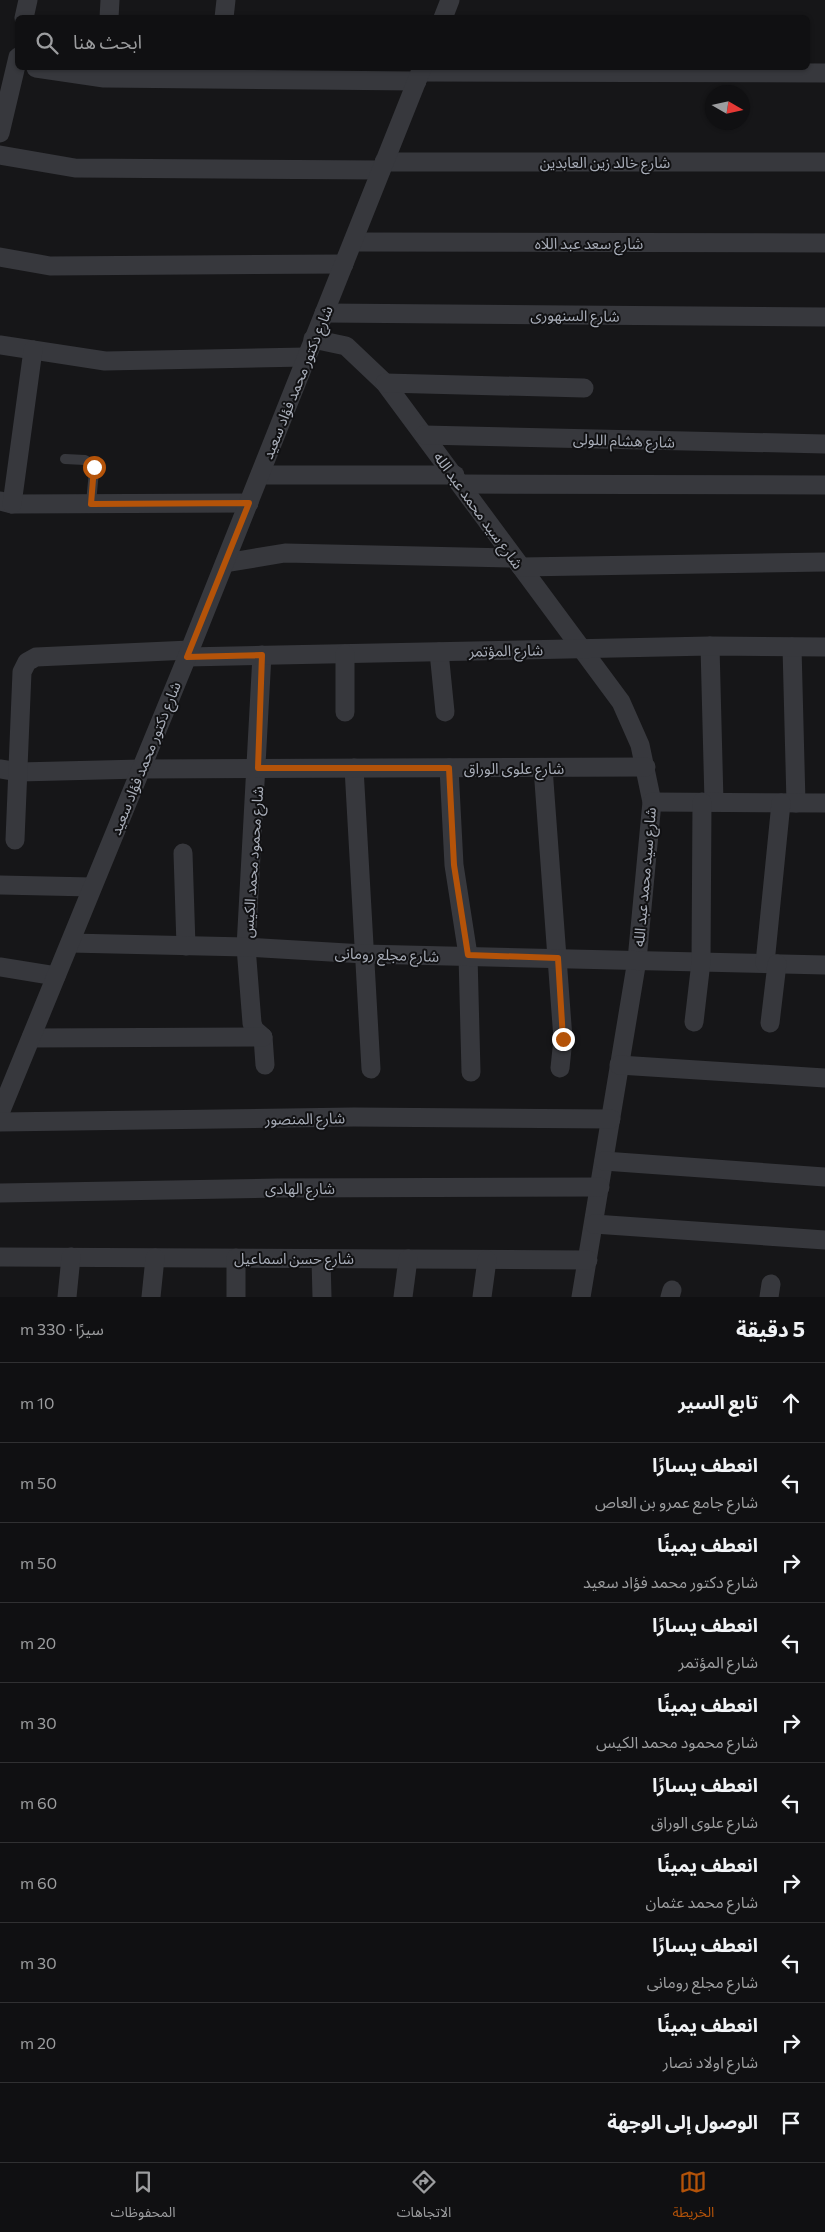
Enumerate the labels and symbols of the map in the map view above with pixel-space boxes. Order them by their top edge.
north arrow [705,85,750,130]
street label: شارع خالد زين العابدين [540,153,670,175]
street label: شارع سعد عبد اللاه [535,234,644,256]
street label: شارع دكتور محمد فؤاد سعيد [258,302,340,463]
street label: شارع السنهورى [530,305,620,329]
street label: شارع هشام اللولى [573,429,675,455]
street label: شارع سيد محمد عبد الله [427,448,528,574]
route start [83,456,106,479]
street label: شارع المؤتمر [468,640,544,664]
street label: شارع دكتور محمد فؤاد سعيد [106,678,188,839]
street label: شارع علوى الوراق [464,759,564,781]
street label: شارع محمود محمد الكيس [238,785,270,939]
street label: شارع سيد محمد عبد الله [629,806,663,948]
street label: شارع مجلع رومانى [334,943,440,969]
route end [552,1028,575,1051]
street label: شارع المنصور [264,1108,346,1132]
street label: شارع الهادى [265,1179,335,1201]
street label: شارع حسن اسماعيل [234,1249,354,1271]

